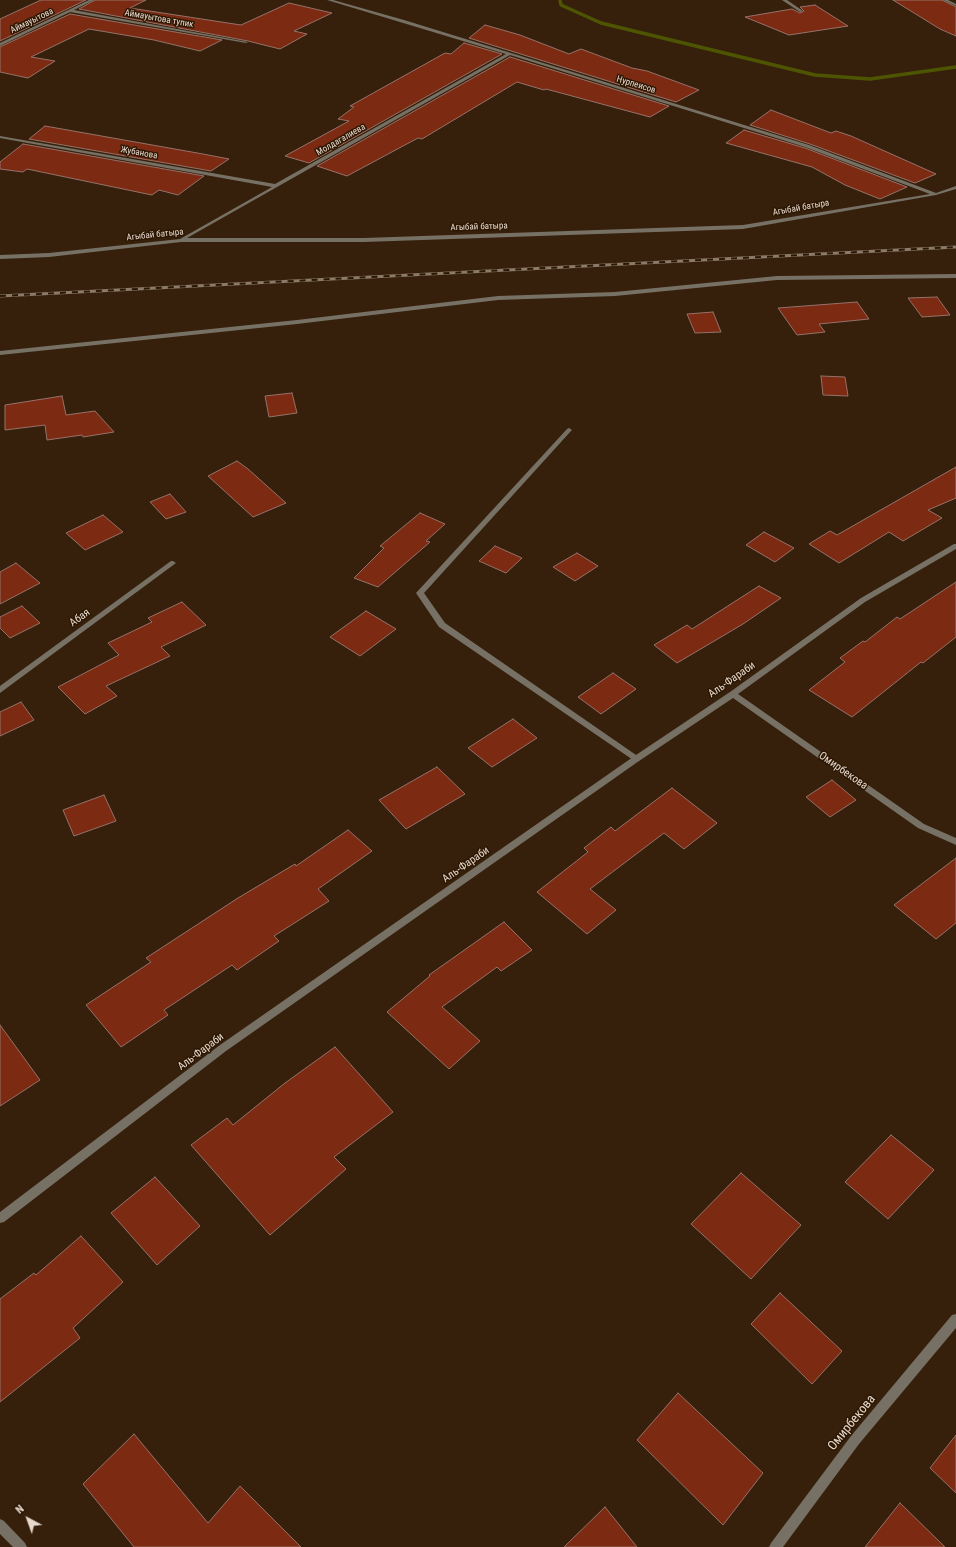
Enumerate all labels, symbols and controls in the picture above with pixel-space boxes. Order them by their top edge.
street label: Аймауытова [9,6,55,36]
street label: Аймауытова тупик [124,8,194,30]
street label: Нурпеисов [615,74,657,96]
street label: Молдагалиева [315,122,367,158]
street label: Жубанова [120,144,158,162]
street label: Агыбай батыра [772,198,830,218]
street label: Агыбай батыра [450,221,508,233]
street label: Агыбай батыра [126,227,184,243]
street label: Абая [67,606,93,630]
street label: Аль-Фараби [706,659,758,701]
street label: Омирбекова [816,749,870,793]
street label: Аль-Фараби [440,844,492,886]
street label: Аль-Фараби [175,1030,227,1074]
street label: Омирбекова [825,1392,879,1454]
north arrow [8,1499,48,1539]
text: N [13,1502,27,1517]

